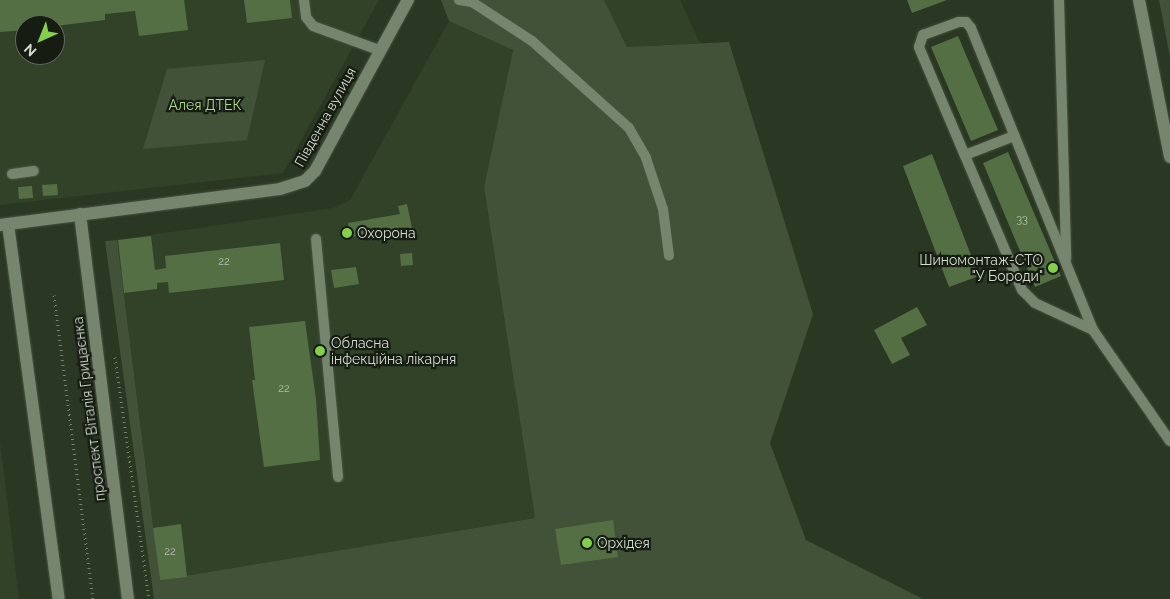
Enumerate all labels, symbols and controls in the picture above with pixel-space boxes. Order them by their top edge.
north arrow [15,15,65,65]
text: N [21,41,40,60]
street label: Південна вулиця [291,64,359,170]
park label: Алея ДТЕК [169,97,241,113]
house number: 33 [1016,213,1028,227]
place label: Охорона [357,225,416,241]
marker: Охорона [341,227,353,239]
place label: Шиномонтаж-СТО "У Бороди" [919,252,1043,284]
house number: 22 [218,255,230,269]
marker: Шиномонтаж-СТО "У Бороди" [1047,262,1059,274]
street label: проспект Віталія Грицаєнка [69,316,109,502]
place label: Обласна інфекційна лікарня [331,335,456,368]
marker: Обласна інфекційна лікарня [313,344,327,358]
house number: 22 [278,382,290,396]
place label: Орхідея [597,535,650,551]
marker: Орхідея [581,537,593,549]
house number: 22 [164,545,176,559]

